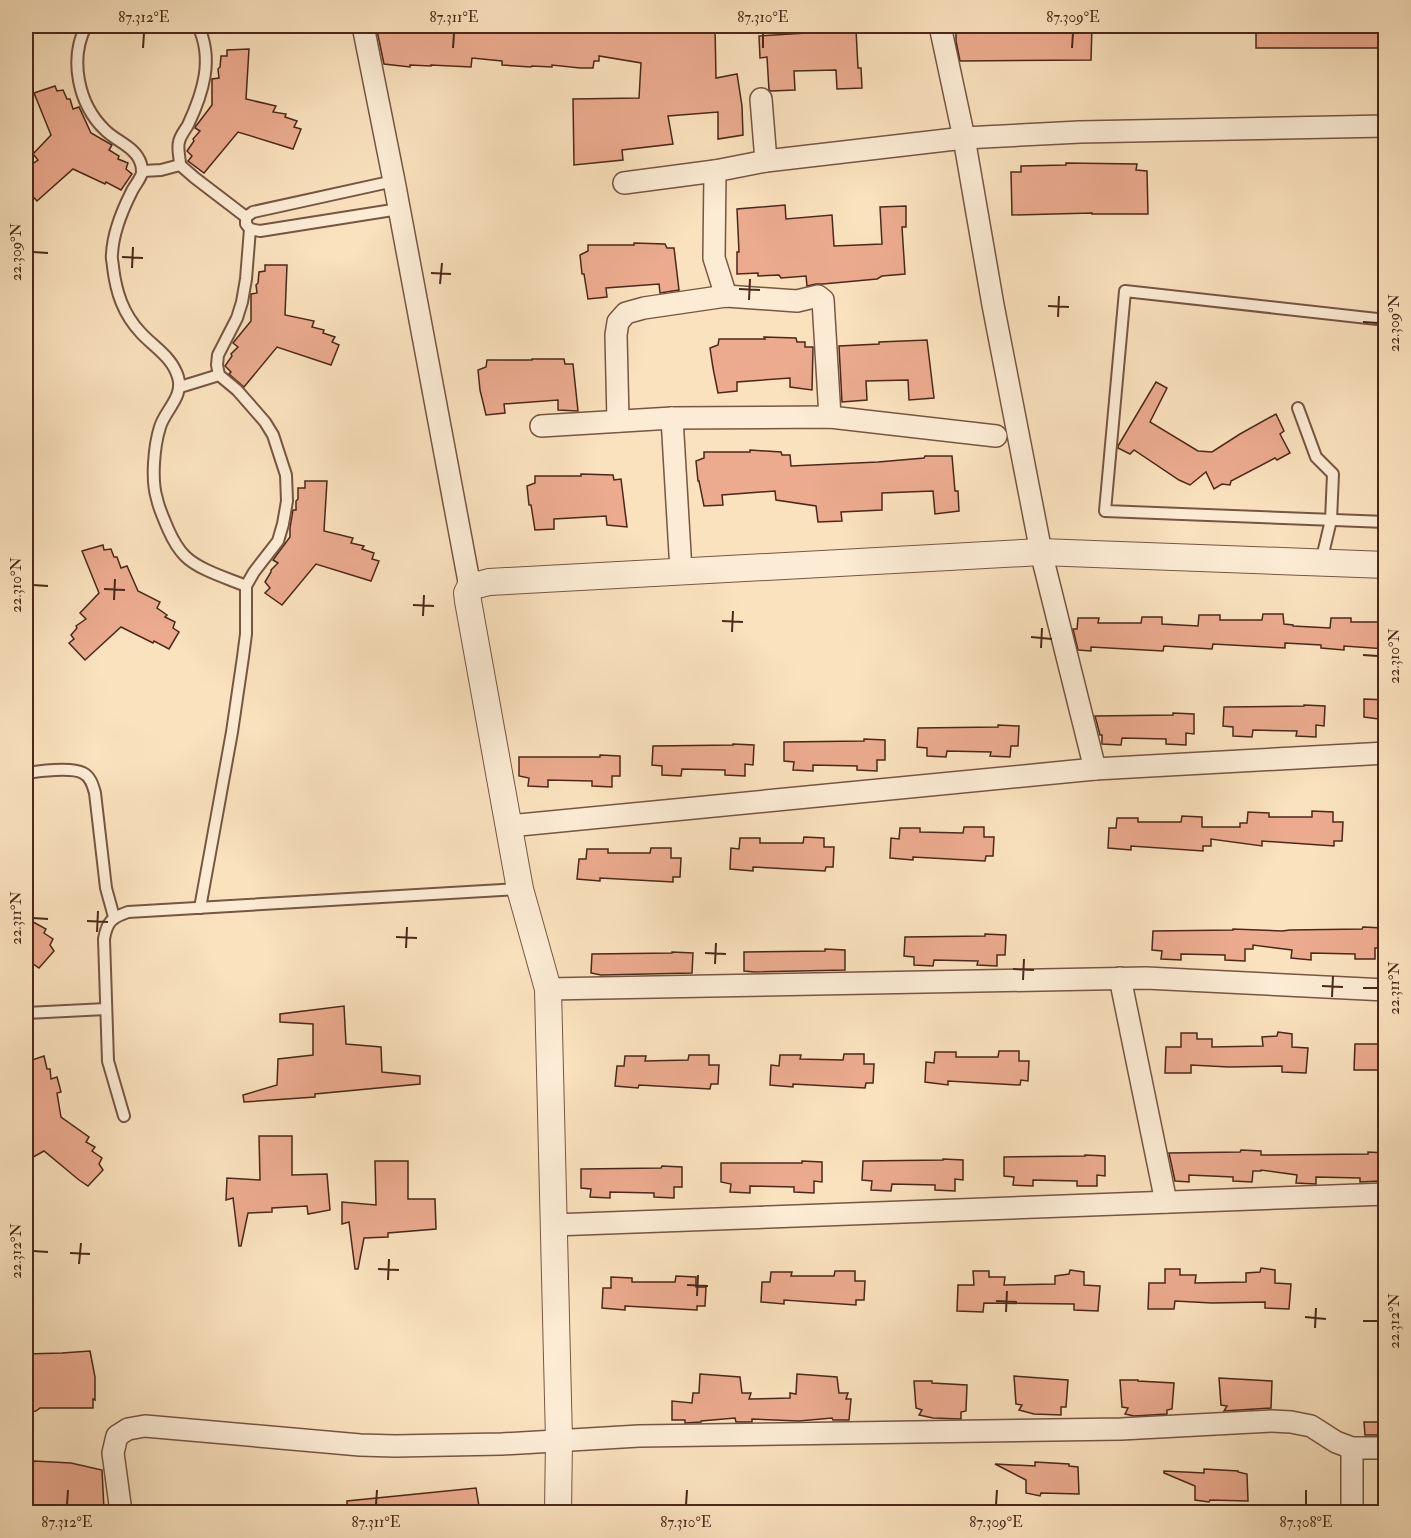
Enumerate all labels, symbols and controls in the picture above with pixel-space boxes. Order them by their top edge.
text: 87.312°E [118,8,170,27]
text: 87.311°E [429,8,479,27]
text: 87.310°E [737,8,789,27]
text: 87.309°E [1046,8,1100,27]
text: 22.309°N [7,222,26,281]
text: 22.309°N [1385,293,1404,352]
text: 22.310°N [7,557,26,613]
text: 22.310°N [1385,628,1404,684]
text: 22.311°N [7,891,26,945]
text: 22.311°N [1385,961,1404,1015]
text: 22.312°N [7,1223,26,1279]
text: 22.312°N [1385,1293,1404,1349]
text: 87.312°E [41,1513,93,1532]
text: 87.311°E [351,1513,401,1532]
text: 87.310°E [660,1513,712,1532]
text: 87.309°E [969,1513,1023,1532]
text: 87.308°E [1279,1513,1333,1532]

